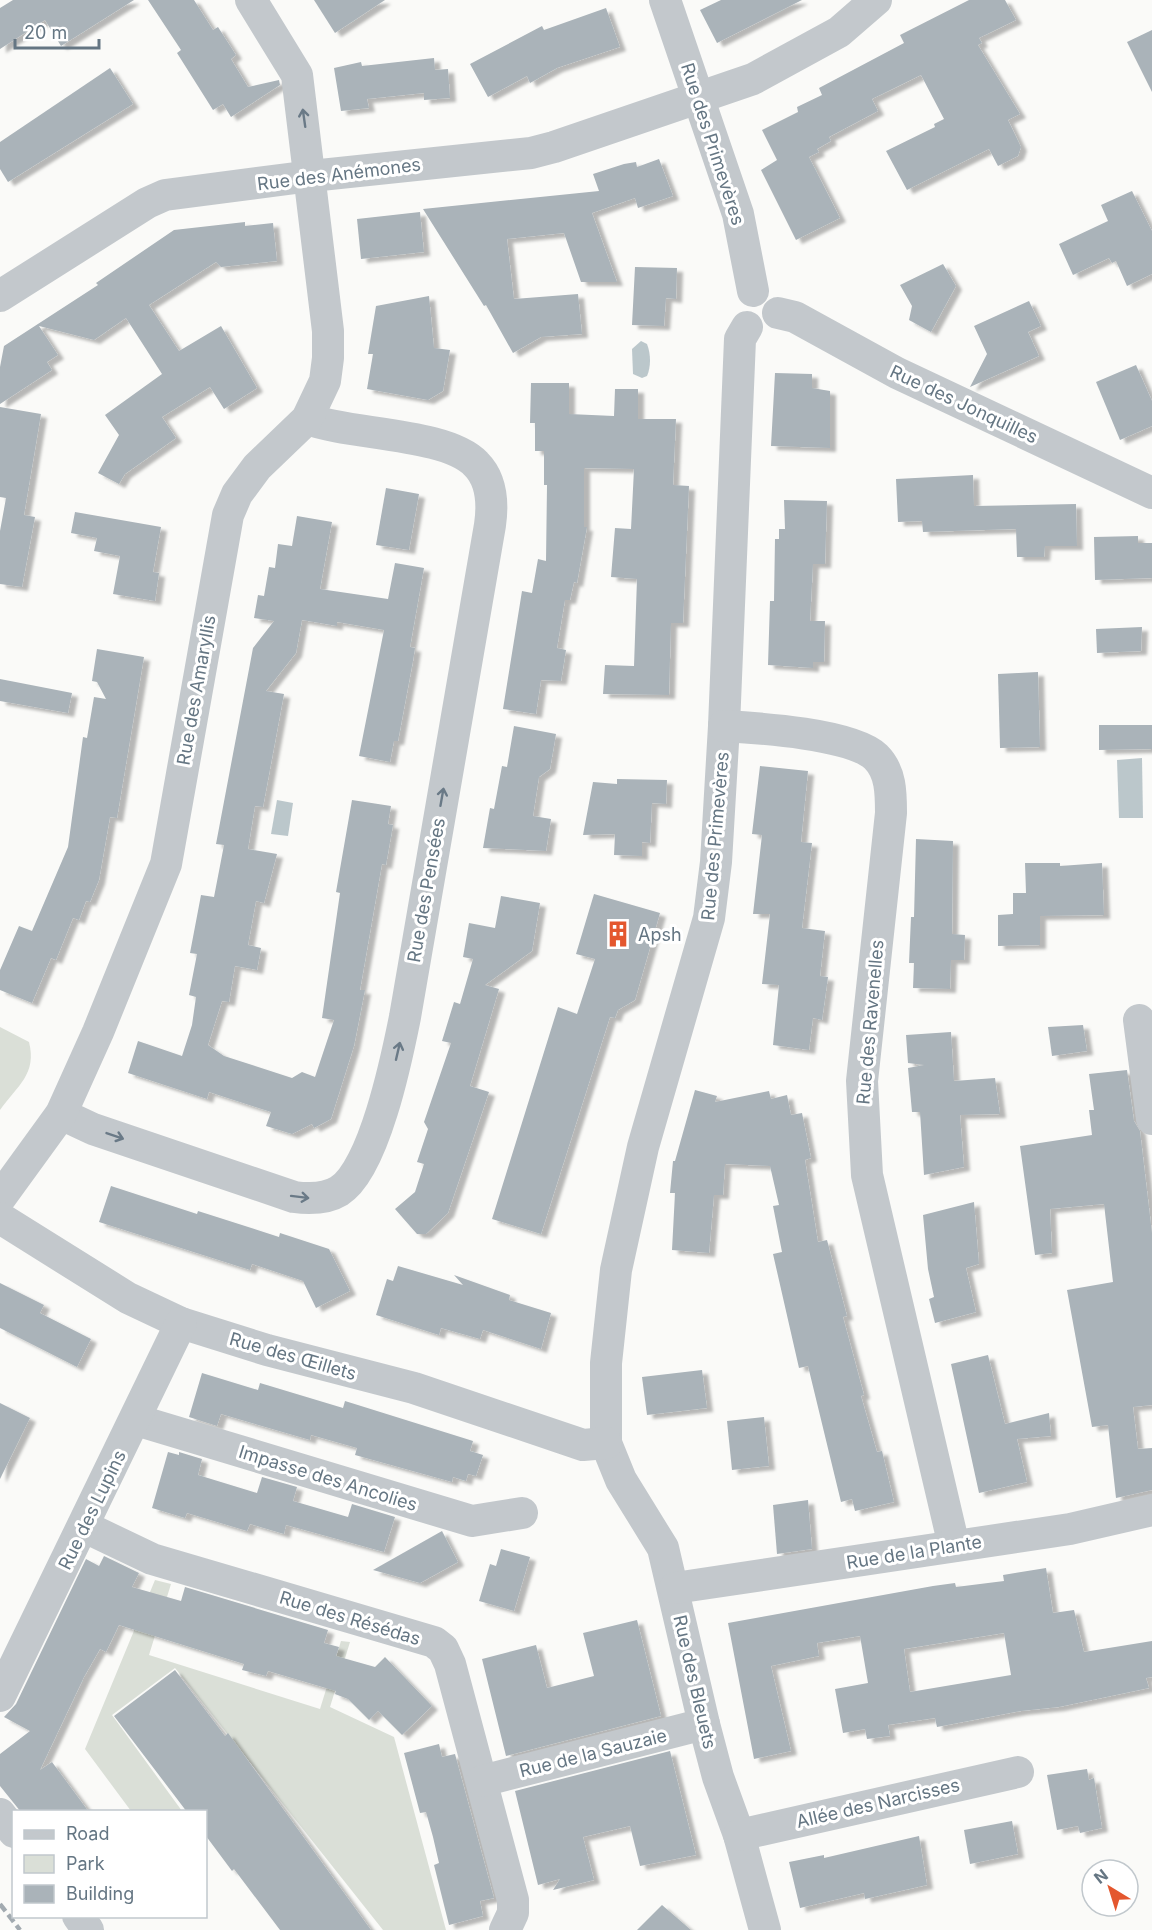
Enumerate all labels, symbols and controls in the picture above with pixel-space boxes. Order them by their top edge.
scale bar [15,12,99,50]
text: 20 m [24,22,67,43]
street label: Rue des Primevères [677,60,749,228]
one-way arrow [298,108,309,128]
street label: Rue des Anémones [256,154,422,194]
street label: Rue des Jonquilles [887,361,1041,447]
street label: Rue des Amaryllis [172,613,220,767]
street label: Rue des Primevères [697,751,733,921]
one-way arrow [437,787,448,807]
street label: Rue des Pensées [403,816,449,964]
building icon: Apsh [603,919,633,949]
place label: Apsh [638,924,682,945]
street label: Rue des Ravenelles [852,939,888,1105]
one-way arrow [393,1042,404,1061]
one-way arrow [105,1132,124,1143]
one-way arrow [290,1192,309,1203]
street label: Rue des Œillets [227,1328,359,1384]
street label: Impasse des Ancolies [236,1441,420,1515]
street label: Rue des Lupins [54,1447,130,1573]
street label: Rue de la Plante [845,1531,983,1573]
street label: Rue des Résédas [277,1587,423,1649]
street label: Rue des Bleuets [669,1613,721,1751]
street label: Rue de la Sauzaie [517,1725,669,1781]
street label: Allée des Narcisses [794,1774,962,1832]
legend [12,1810,207,1918]
text: Road [66,1823,109,1844]
text: Park [66,1853,105,1874]
north arrow [1080,1858,1140,1918]
text: N [1090,1865,1112,1888]
text: Building [66,1883,134,1904]

